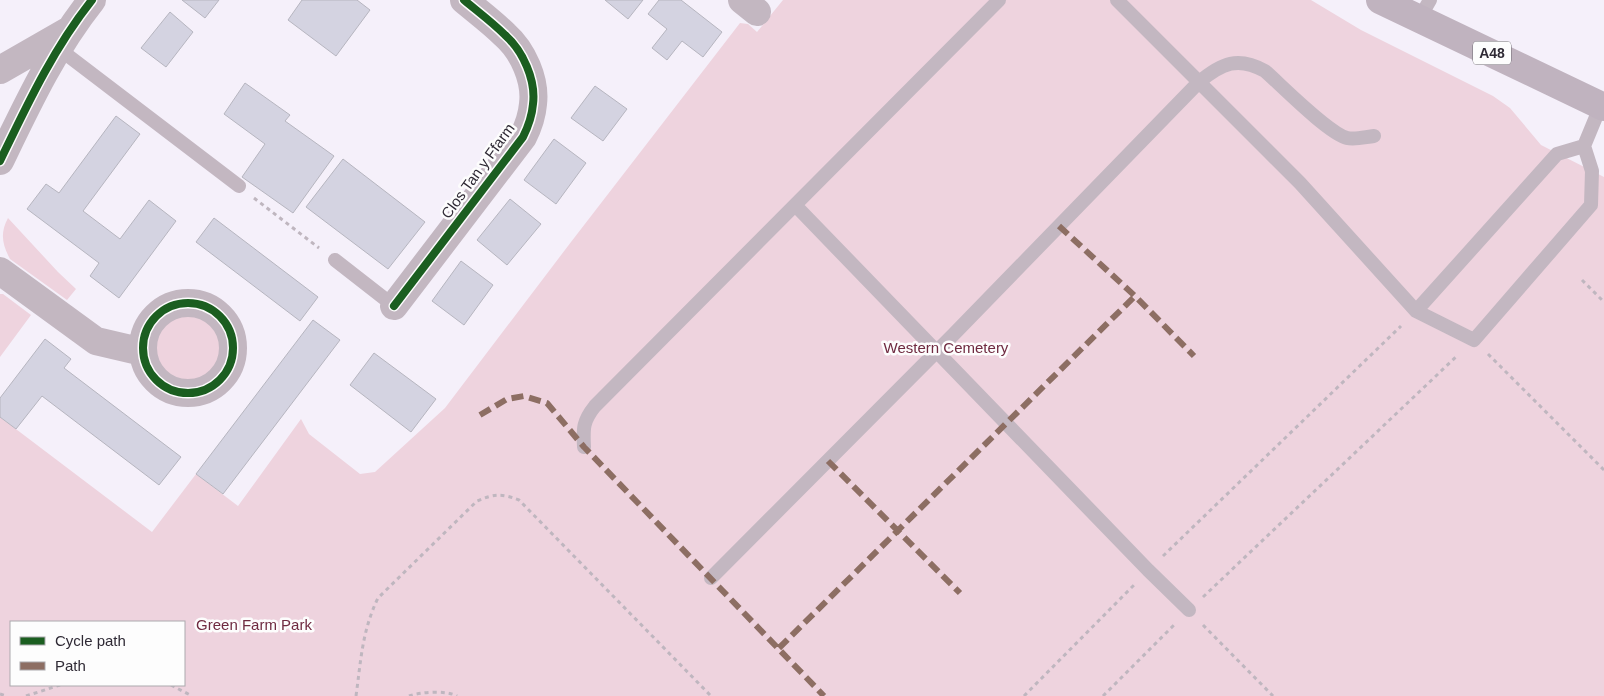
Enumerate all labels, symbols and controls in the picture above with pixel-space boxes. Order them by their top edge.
road number: A48 [1473,42,1511,64]
street label: Clos Tan y Ffarm [437,120,518,221]
park label: Western Cemetery [884,339,1009,356]
park label: Green Farm Park [196,616,312,633]
legend [10,621,185,686]
text: Cycle path [55,632,126,649]
text: Path [55,657,86,674]

